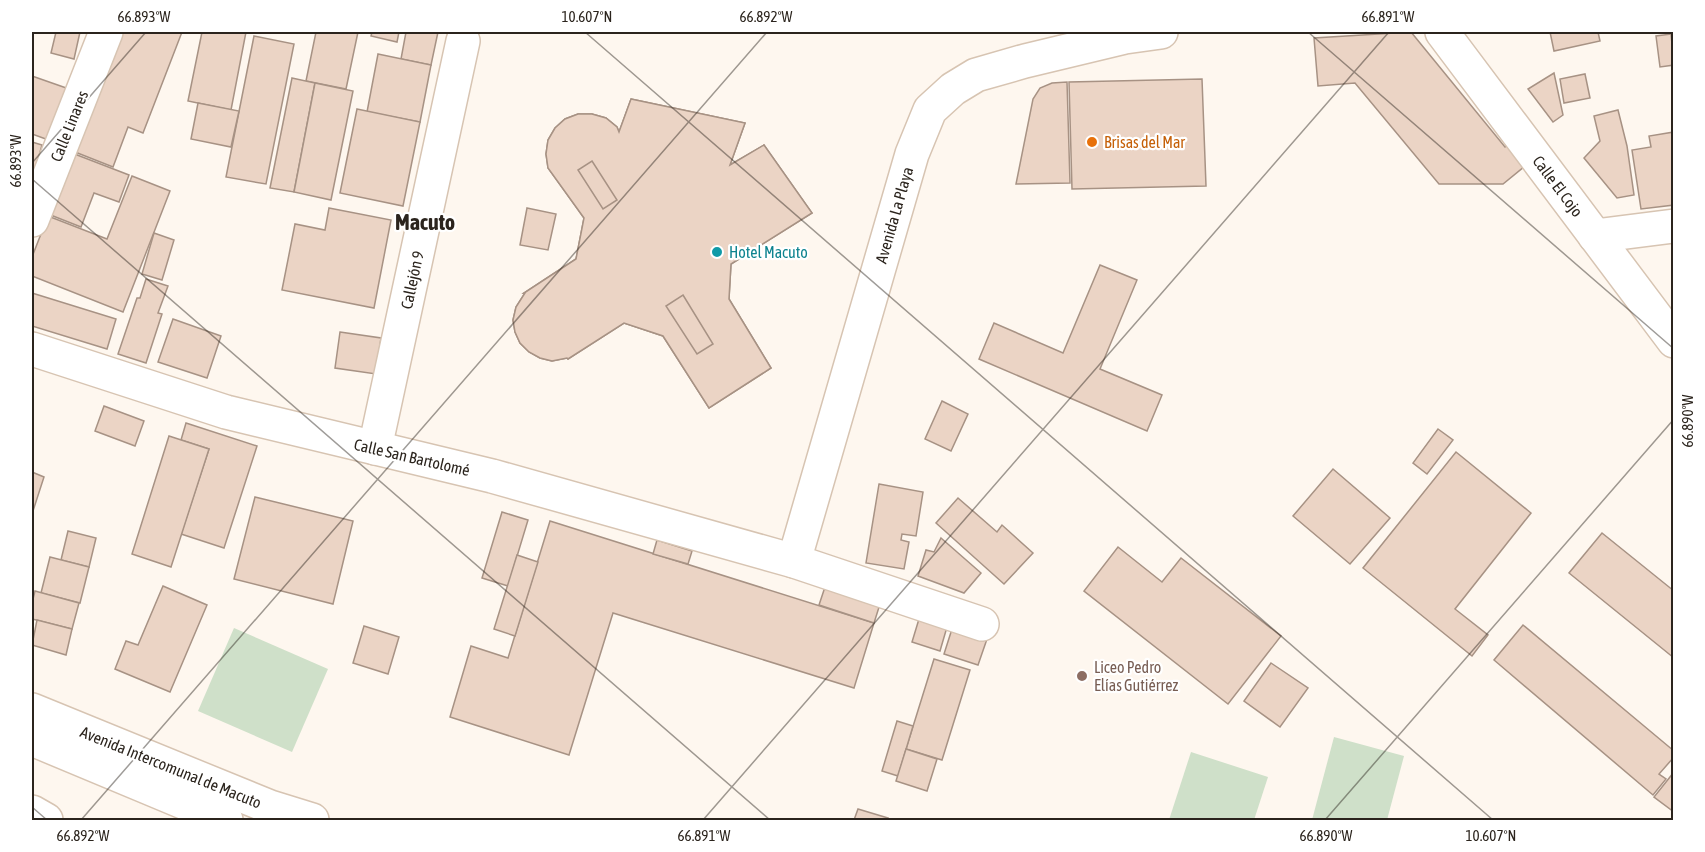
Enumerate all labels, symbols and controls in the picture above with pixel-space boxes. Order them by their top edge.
text: 66.893°W [118,8,171,25]
text: 10.607°N [562,8,612,25]
text: 66.892°W [740,8,793,25]
text: 66.891°W [1362,8,1415,25]
street label: Calle Linares [47,87,92,164]
place label: Brisas del Mar [1104,133,1185,151]
text: 66.893°W [7,134,24,187]
marker: Brisas del Mar [1085,135,1099,149]
street label: Calle El Cojo [1528,152,1587,221]
street label: Avenida La Playa [872,165,917,266]
district label: Macuto [395,209,455,235]
place label: Hotel Macuto [729,243,808,261]
marker: Hotel Macuto [710,245,724,259]
street label: Callejón 9 [397,249,428,311]
text: 66.890°W [1679,394,1696,447]
street label: Calle San Bartolomé [352,435,472,479]
place label: Liceo Pedro Elías Gutiérrez [1094,658,1178,694]
marker: Liceo Pedro Elías Gutiérrez [1075,669,1089,683]
street label: Avenida Intercomunal de Macuto [78,722,264,812]
text: 66.892°W [57,827,110,844]
text: 66.891°W [678,827,731,844]
text: 66.890°W [1300,827,1353,844]
text: 10.607°N [1466,827,1516,844]

